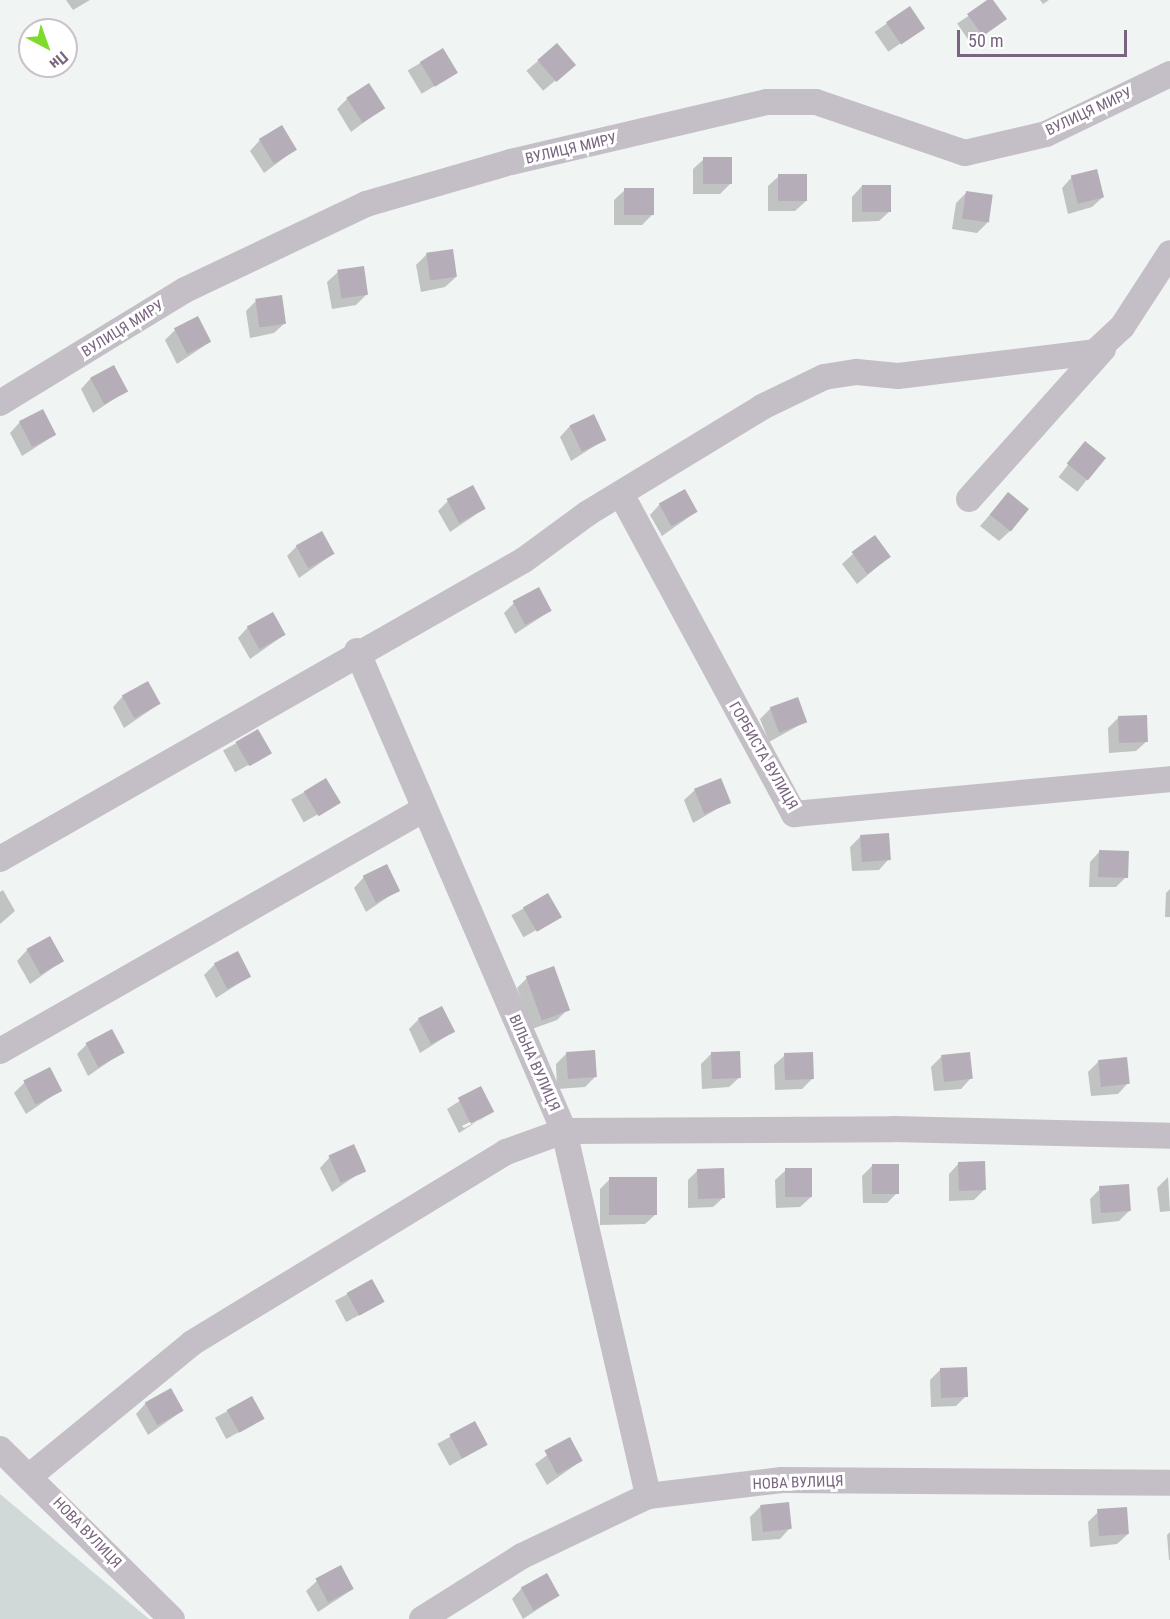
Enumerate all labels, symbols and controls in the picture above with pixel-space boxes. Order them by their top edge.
north arrow [18,18,78,78]
scale bar [960,18,1130,56]
text: 50 m [968,30,1003,51]
text: Пн [46,47,72,73]
street label: ВУЛИЦЯ МИРУ [1043,84,1135,140]
street label: ВУЛИЦЯ МИРУ [524,130,618,168]
street label: ВУЛИЦЯ МИРУ [79,297,167,361]
street label: ГОРБИСТА ВУЛИЦЯ [725,699,801,813]
street label: ВІЛЬНА ВУЛИЦЯ [505,1012,563,1114]
street label: НОВА ВУЛИЦЯ [752,1472,844,1494]
street label: НОВА ВУЛИЦЯ [49,1494,125,1572]

